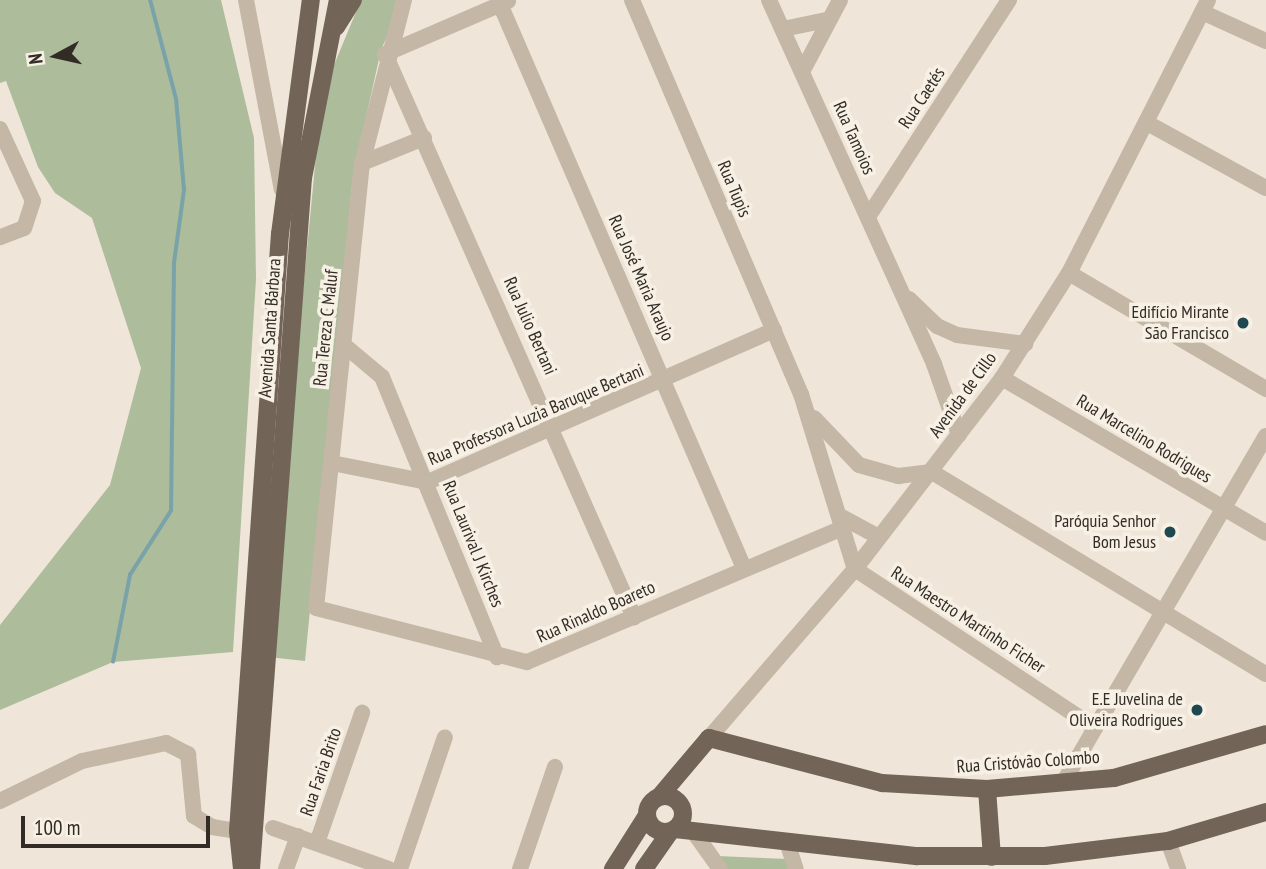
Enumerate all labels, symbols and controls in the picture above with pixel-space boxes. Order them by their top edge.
north arrow [21,21,91,91]
text: N [23,52,48,66]
street label: Rua Caetés [894,63,950,133]
street label: Rua Tamoios [828,98,880,178]
street label: Rua Tupis [712,157,756,221]
street label: Rua José Maria Araujo [604,212,678,344]
street label: Avenida Santa Bárbara [254,258,286,398]
street label: Rua Tereza C Maluf [309,268,343,388]
street label: Rua Julio Bertani [499,274,561,378]
place label: Edifício Mirante São Francisco [1131,302,1229,344]
marker: Edifício Mirante São Francisco [1235,315,1251,331]
street label: Avenida de Cillo [925,348,1001,442]
street label: Rua Professora Luzia Baruque Bertani [425,360,647,470]
street label: Rua Marcelino Rodrigues [1073,390,1215,488]
street label: Rua Laurival J Kirches [438,478,508,610]
place label: Paróquia Senhor Bom Jesus [1054,511,1156,554]
marker: Paróquia Senhor Bom Jesus [1162,524,1178,540]
street label: Rua Maestro Martinho Ficher [887,562,1049,678]
street label: Rua Rinaldo Boareto [534,576,658,648]
place label: E.E Juvelina de Oliveira Rodrigues [1069,689,1183,732]
marker: E.E Juvelina de Oliveira Rodrigues [1189,702,1205,718]
street label: Rua Faria Brito [296,725,346,819]
street label: Rua Cristóvão Colombo [956,746,1100,778]
scale bar [24,802,214,846]
text: 100 m [34,814,80,841]

